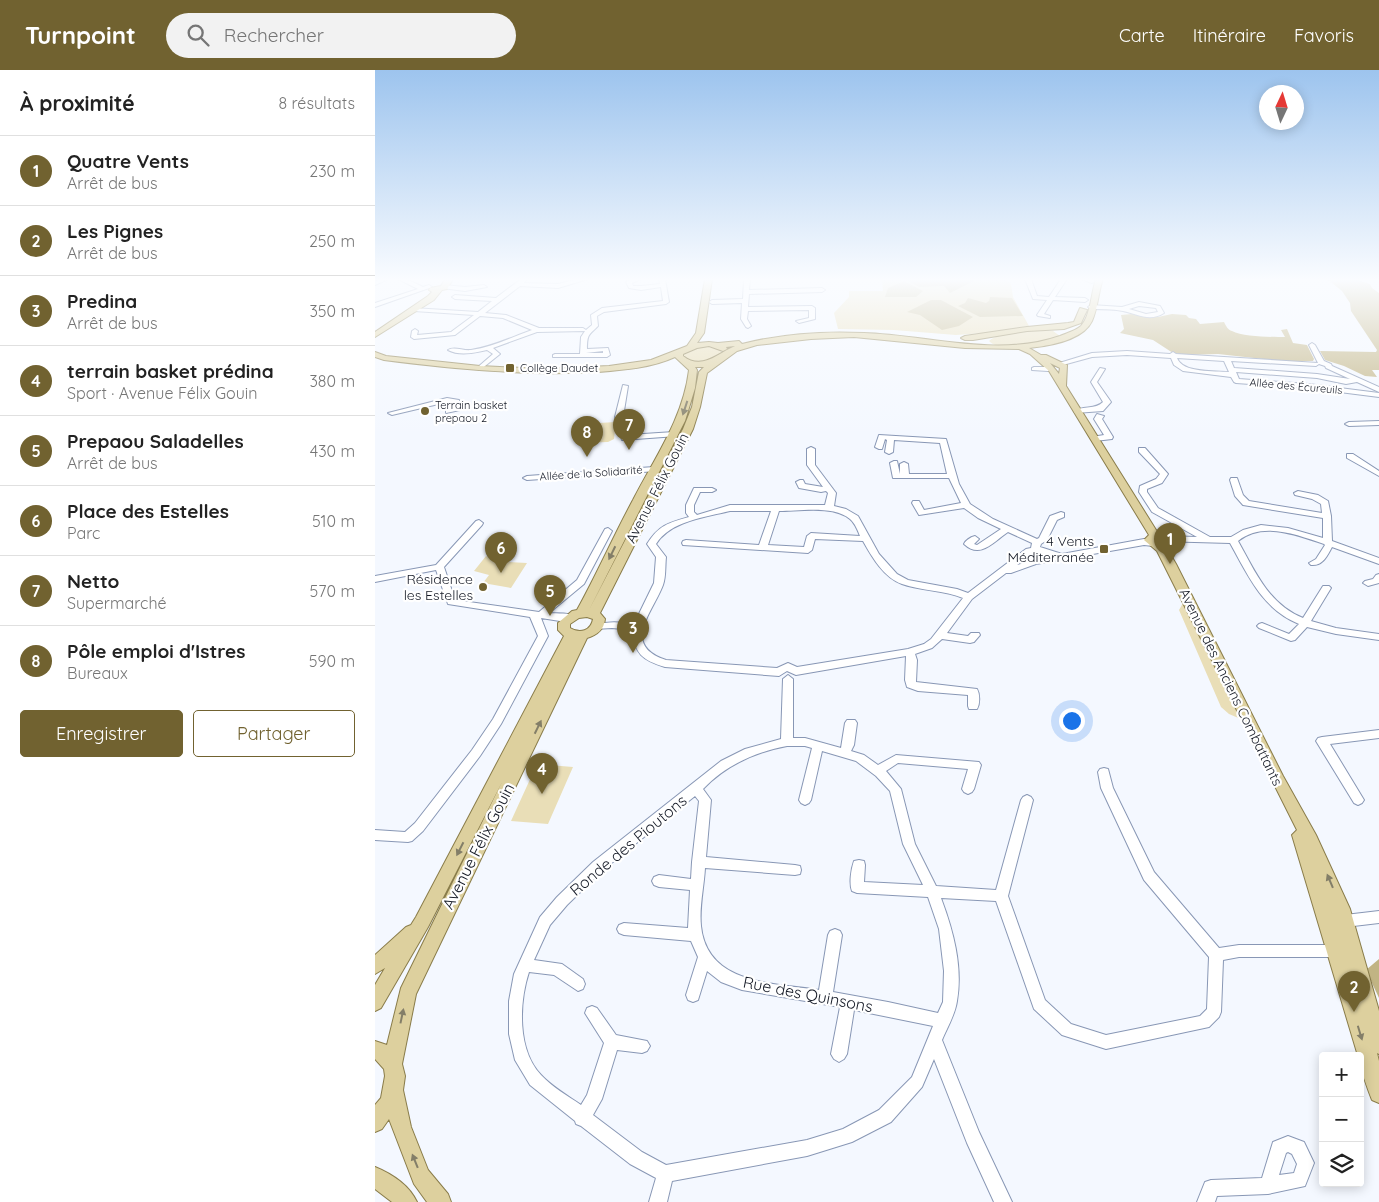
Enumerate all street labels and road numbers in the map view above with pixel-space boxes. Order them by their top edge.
street label: Allée des Écureuils [1249,375,1343,397]
street label: Avenue Félix Gouin [621,430,693,546]
street label: Allée de la Solidarité [539,462,643,484]
street label: Avenue des Anciens Combattants [1175,585,1287,789]
street label: Avenue Félix Gouin [438,780,518,912]
street label: Ronde des Pioutons [565,790,691,900]
street label: Rue des Quinsons [741,972,875,1016]

